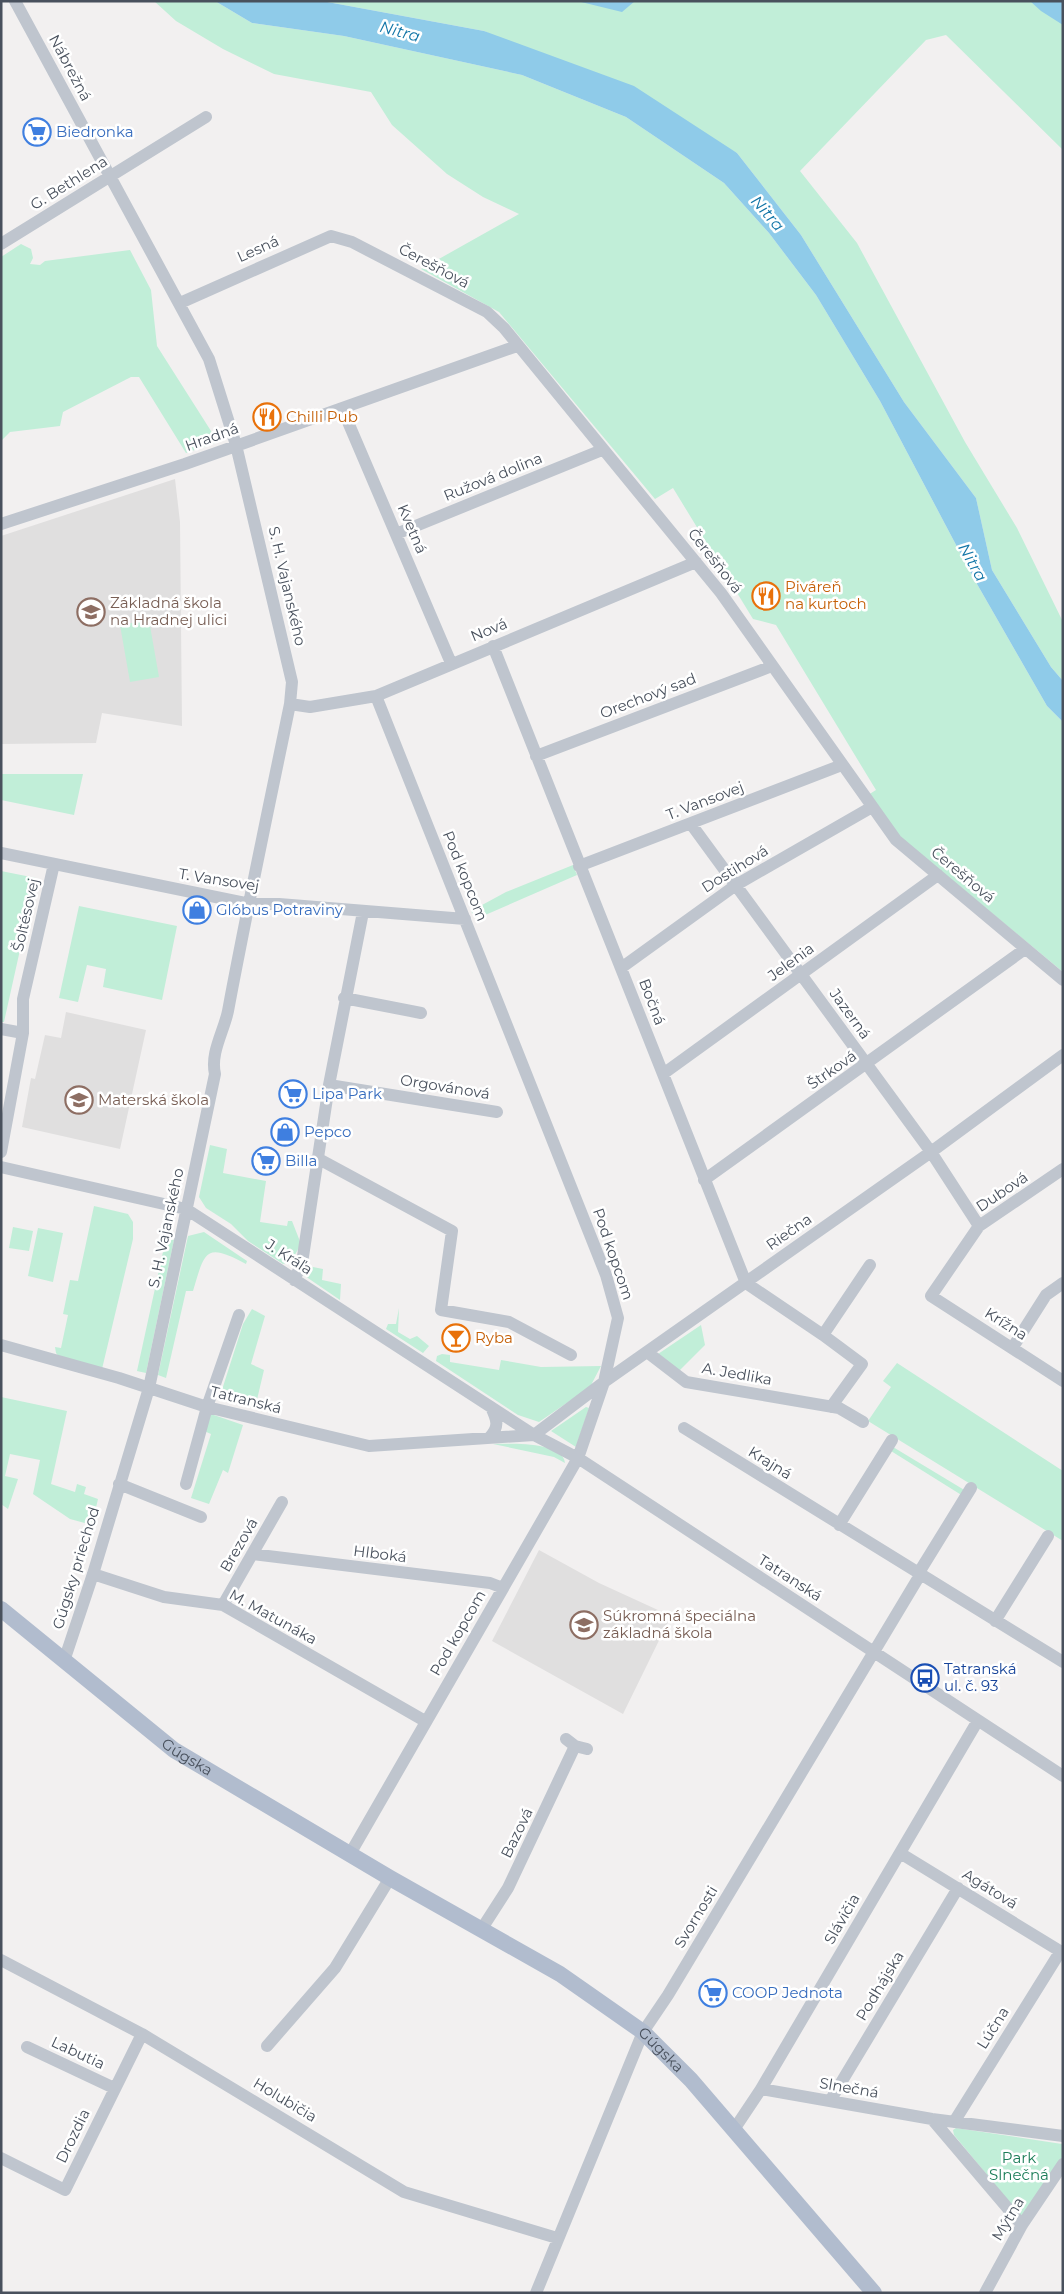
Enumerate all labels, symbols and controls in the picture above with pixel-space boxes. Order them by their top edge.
water label: Nitra [378,17,422,46]
street label: Nábrežná [45,31,96,104]
supermarket icon: Biedronka [22,117,52,147]
place label: Biedronka [56,122,134,141]
street label: G. Bethlena [27,151,111,214]
water label: Nitra [747,192,788,235]
street label: Lesná [234,231,282,266]
street label: Čerešňová [395,239,473,292]
restaurant icon: Chilli Pub [252,402,282,432]
place label: Chilli Pub [286,407,358,426]
street label: Hradná [182,418,241,455]
street label: Ružová dolina [441,448,545,505]
street label: Kvetná [394,501,431,557]
street label: S. H. Vajanského [264,524,310,648]
street label: Čerešňová [684,524,747,597]
water label: Nitra [954,540,991,585]
place label: Piváreň na kurtoch [785,577,867,613]
restaurant icon: Piváreň na kurtoch [751,581,781,611]
place label: Základná škola na Hradnej ulici [110,593,227,629]
school or university icon: Základná škola na Hradnej ulici [76,597,106,627]
street label: Nová [468,614,510,645]
street label: Orechový sad [597,668,699,723]
street label: T. Vansovej [663,777,746,824]
street label: Pod kopcom [439,828,492,924]
street label: Dostihová [698,841,772,897]
street label: Čerešňová [927,842,999,907]
street label: T. Vansovej [177,864,261,895]
street label: Šoltésovej [8,876,43,954]
shop icon: Glóbus Potraviny [182,895,212,925]
place label: Glóbus Potraviny [216,900,344,919]
street label: Jelenia [763,938,818,985]
street label: Bočná [635,976,670,1028]
street label: Jazerná [825,984,875,1043]
street label: Štrková [803,1046,860,1093]
street label: Orgovánová [399,1070,491,1103]
supermarket icon: Lipa Park [278,1079,308,1109]
place label: Lipa Park [312,1084,382,1103]
school or university icon: Materská škola [64,1085,94,1115]
place label: Materská škola [98,1090,209,1109]
shop icon: Pepco [270,1117,300,1147]
place label: Pepco [304,1122,352,1141]
supermarket icon: Billa [251,1146,281,1176]
place label: Billa [285,1151,317,1170]
street label: S. H. Vajanského [144,1166,187,1290]
street label: Dubová [972,1167,1031,1216]
street label: Pod kopcom [589,1205,638,1302]
street label: Riečna [762,1209,815,1254]
street label: J. Kráľa [261,1234,316,1279]
street label: Krížna [981,1303,1031,1344]
bar icon: Ryba [441,1323,471,1353]
place label: Ryba [475,1328,513,1347]
street label: A. Jedlika [701,1358,774,1389]
street label: Tatranská [209,1382,284,1418]
street label: Krajná [745,1442,796,1483]
street label: Gúgsky priechod [48,1504,103,1631]
street label: Brezová [215,1514,262,1575]
street label: Hlboká [352,1541,408,1566]
street label: Tatranská [755,1550,826,1605]
street label: M. Matunáka [226,1585,320,1648]
street label: Pod kopcom [425,1586,490,1679]
place label: Súkromná špeciálna základná škola [603,1606,756,1642]
school or university icon: Súkromná špeciálna základná škola [569,1610,599,1640]
place label: Tatranská ul. č. 93 [944,1659,1017,1695]
bus stop icon: Tatranská ul. č. 93 [910,1663,940,1693]
street label: Gúgska [158,1734,216,1780]
street label: Bazová [496,1805,537,1861]
street label: Agátová [959,1864,1021,1913]
street label: Svornosti [670,1882,722,1951]
street label: Slávičia [820,1890,864,1947]
street label: Podhájska [851,1947,908,2024]
supermarket icon: COOP Jednota [698,1978,728,2008]
place label: COOP Jednota [732,1983,843,2002]
street label: Lúčna [972,2003,1013,2052]
street label: Gúgska [634,2023,688,2076]
street label: Labutia [48,2032,108,2073]
street label: Holubičia [250,2073,321,2126]
street label: Slnečná [818,2073,880,2102]
street label: Drozdia [51,2106,94,2166]
park label: Park Slnečná [989,2148,1049,2184]
street label: Mýtna [987,2193,1028,2244]

